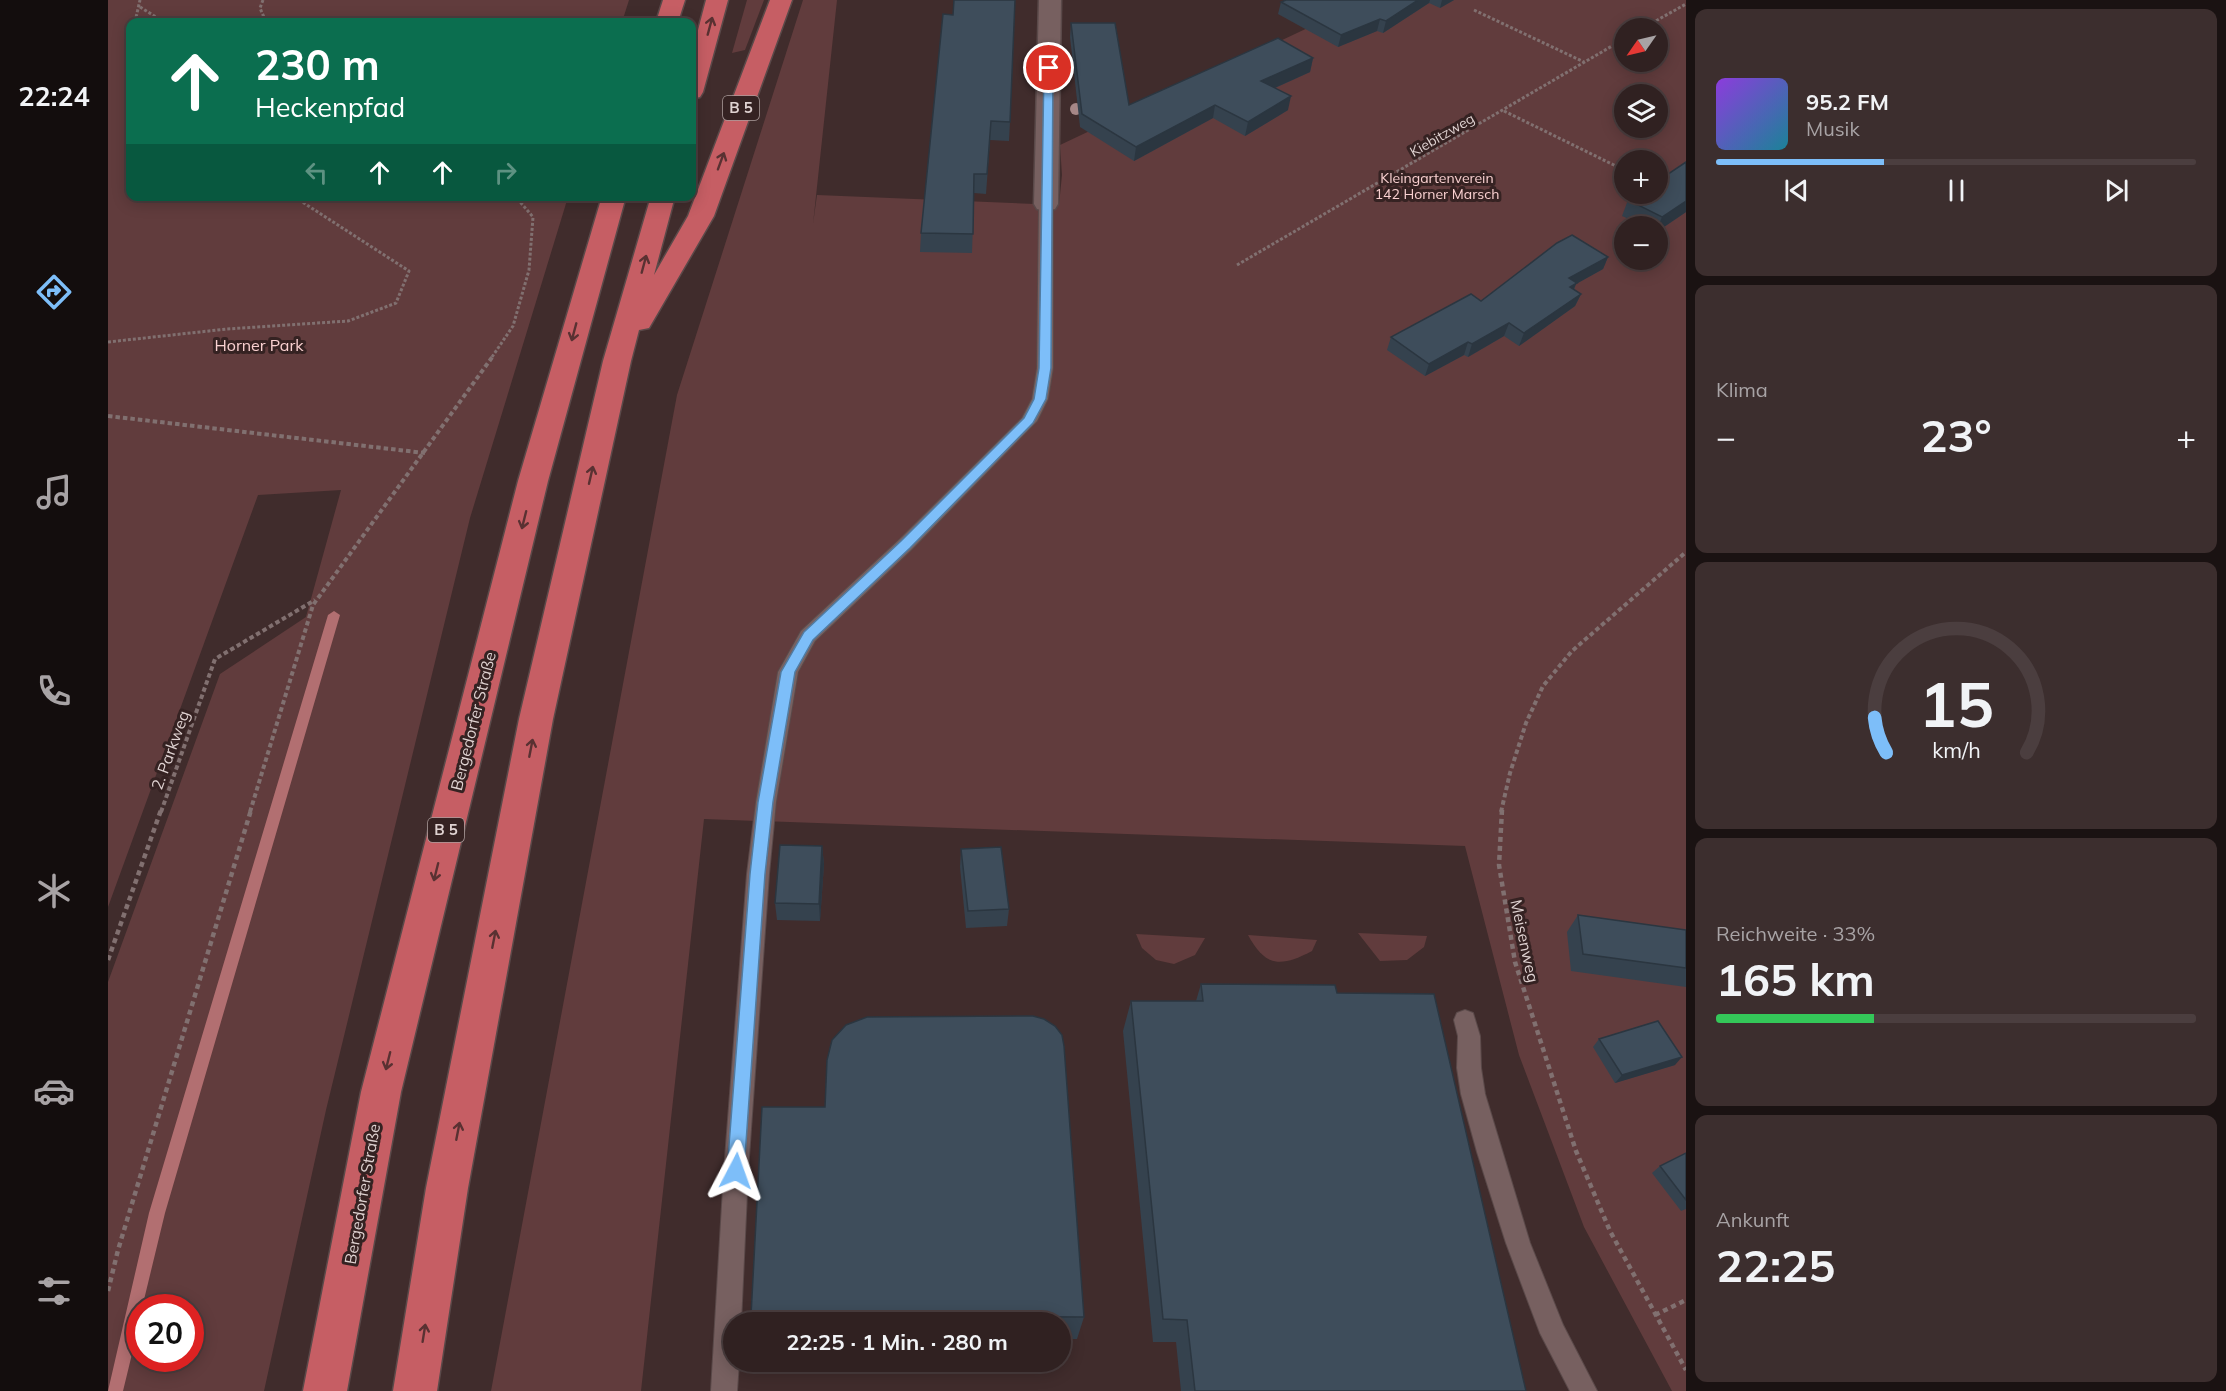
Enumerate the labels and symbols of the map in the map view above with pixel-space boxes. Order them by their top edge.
one-way arrow [705,17,716,36]
north arrow [1614,18,1668,72]
pin [1023,42,1074,93]
road number: B 5 [723,96,759,120]
street label: Kiebitzweg [1406,109,1478,161]
one-way arrow [717,152,728,171]
park label: Kleingartenverein 142 Horner Marsch [1375,169,1499,203]
one-way arrow [639,255,650,274]
one-way arrow [568,322,580,341]
park label: Horner Park [215,335,304,355]
one-way arrow [586,466,598,485]
one-way arrow [517,510,529,529]
street label: Bergedorfer Straße [446,650,500,792]
street label: 2. Parkweg [146,708,194,792]
one-way arrow [526,738,537,758]
road number: B 5 [428,818,464,842]
one-way arrow [429,862,441,881]
street label: Meisenweg [1506,898,1544,984]
one-way arrow [489,930,500,949]
one-way arrow [382,1051,394,1070]
one-way arrow [453,1121,464,1141]
street label: Bergedorfer Straße [340,1122,384,1266]
position arrow [704,1139,768,1203]
speed limit sign: 20 [126,1294,204,1372]
one-way arrow [419,1324,430,1344]

